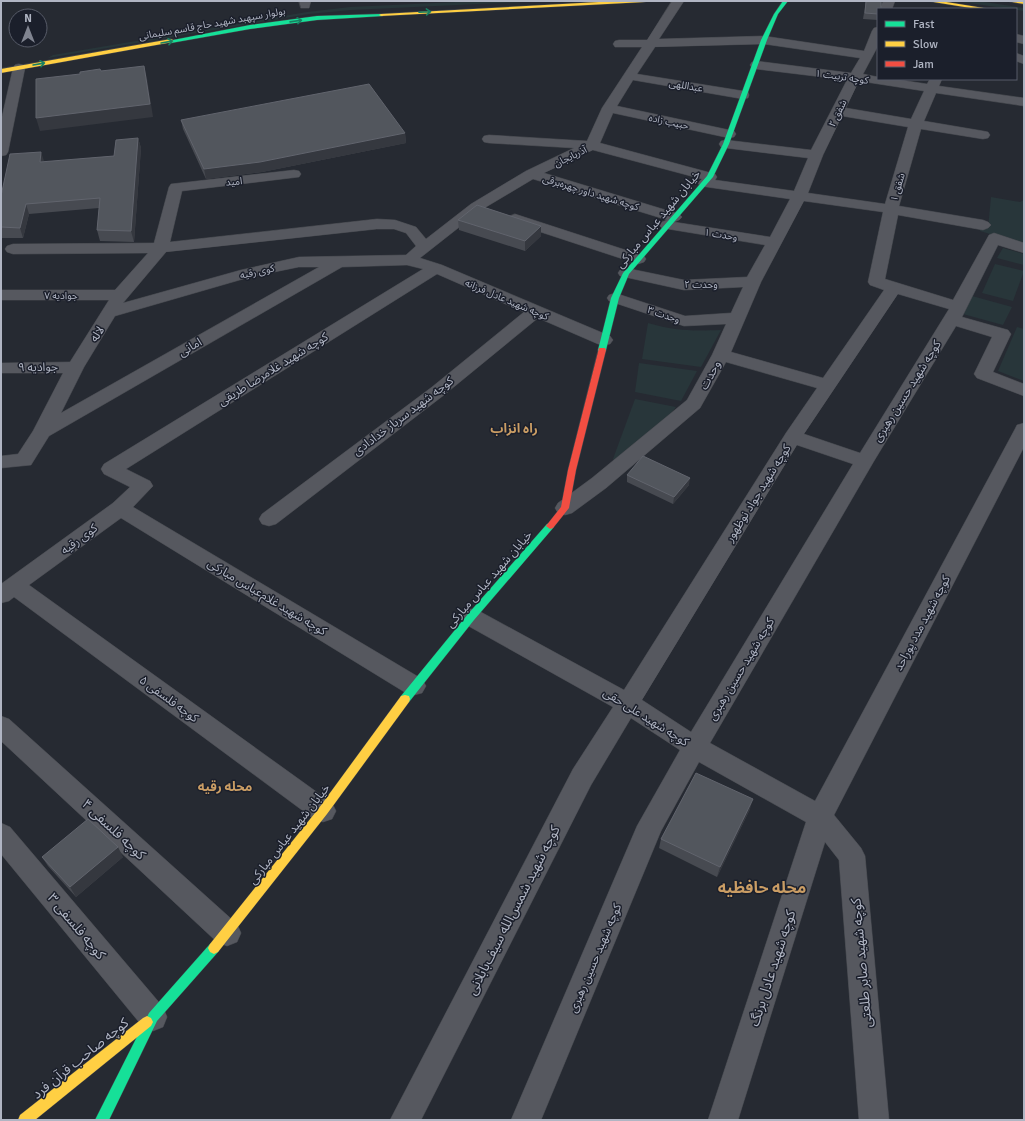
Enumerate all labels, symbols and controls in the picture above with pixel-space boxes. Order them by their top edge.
street label: بولوار سپهبد شهید حاج قاسم سلیمانی [138,5,287,44]
north arrow [8,8,48,48]
one-way arrow [418,8,431,15]
legend [877,8,1017,80]
text: N [24,12,32,25]
one-way arrow [289,17,302,24]
text: Fast [913,17,934,32]
one-way arrow [160,37,173,45]
text: Slow [913,37,938,52]
text: Jam [913,57,934,72]
one-way arrow [32,60,45,68]
street label: کوچه تربیت ۱ [814,67,870,87]
street label: عبداللهی [668,77,704,95]
street label: شفق ۲ [826,98,850,129]
street label: حبیب زاده [648,112,690,132]
street label: آذربایجان [552,143,590,170]
street label: خیابان شهید عباس مبارکی [613,167,704,272]
street label: شفق ۱ [888,172,908,203]
street label: کوچه شهید داور چهره‌برقی [541,173,641,214]
street label: امید [225,175,243,189]
street label: وحدت ۱ [703,226,738,244]
street label: کوی رقیه [239,262,277,282]
street label: کوچه شهید عادل فرزانه [463,277,551,323]
street label: وحدت ۲ [684,279,718,291]
street label: جوادیه ۷ [44,290,78,302]
street label: وحدت ۳ [646,304,681,326]
street label: لاله [87,324,108,345]
street label: کوچه شهید غلامرضا طریقی [215,329,332,409]
street label: امانی [176,335,205,360]
street label: کوچه شهید حسین رهبری [870,337,945,445]
street label: وحدت [697,358,724,392]
street label: جوادیه ۹ [18,360,58,375]
street label: کوچه شهید سرباز خدادادی [350,373,458,459]
district label: راه انزاب [490,421,538,437]
street label: کوچه شهید جواد نوظهور [722,441,795,546]
street label: کوی رقیه [58,520,101,558]
street label: خیابان شهید عباس مبارکی [443,528,536,631]
street label: کوچه شهید غلام‌عباس مبارکی [204,556,330,640]
street label: کوچه شهید مدد پوراحد [891,572,954,674]
street label: کوچه شهید حسین رهبری [705,614,779,723]
street label: کوچه فلسفی ۵ [136,673,202,727]
street label: کوچه شهید علی حقی [600,685,692,750]
district label: محله رقیه [198,779,252,795]
street label: خیابان شهید عباس مبارکی [245,781,333,888]
street label: کوچه فلسفی ۴ [77,795,149,864]
street label: کوچه شهید شمس‌الله سیف‌بابلانی [463,822,565,998]
district label: محله حافظیه [718,878,806,898]
street label: کوچه فلسفی ۳ [43,890,109,964]
street label: کوچه شهید صابر طلعتی [847,897,877,1028]
street label: کوچه شهید حسین رهبری [566,900,626,1015]
street label: کوچه شهید عادل برنگ [746,908,800,1029]
street label: کوچه صاحب قرآن فرد [29,1014,133,1103]

